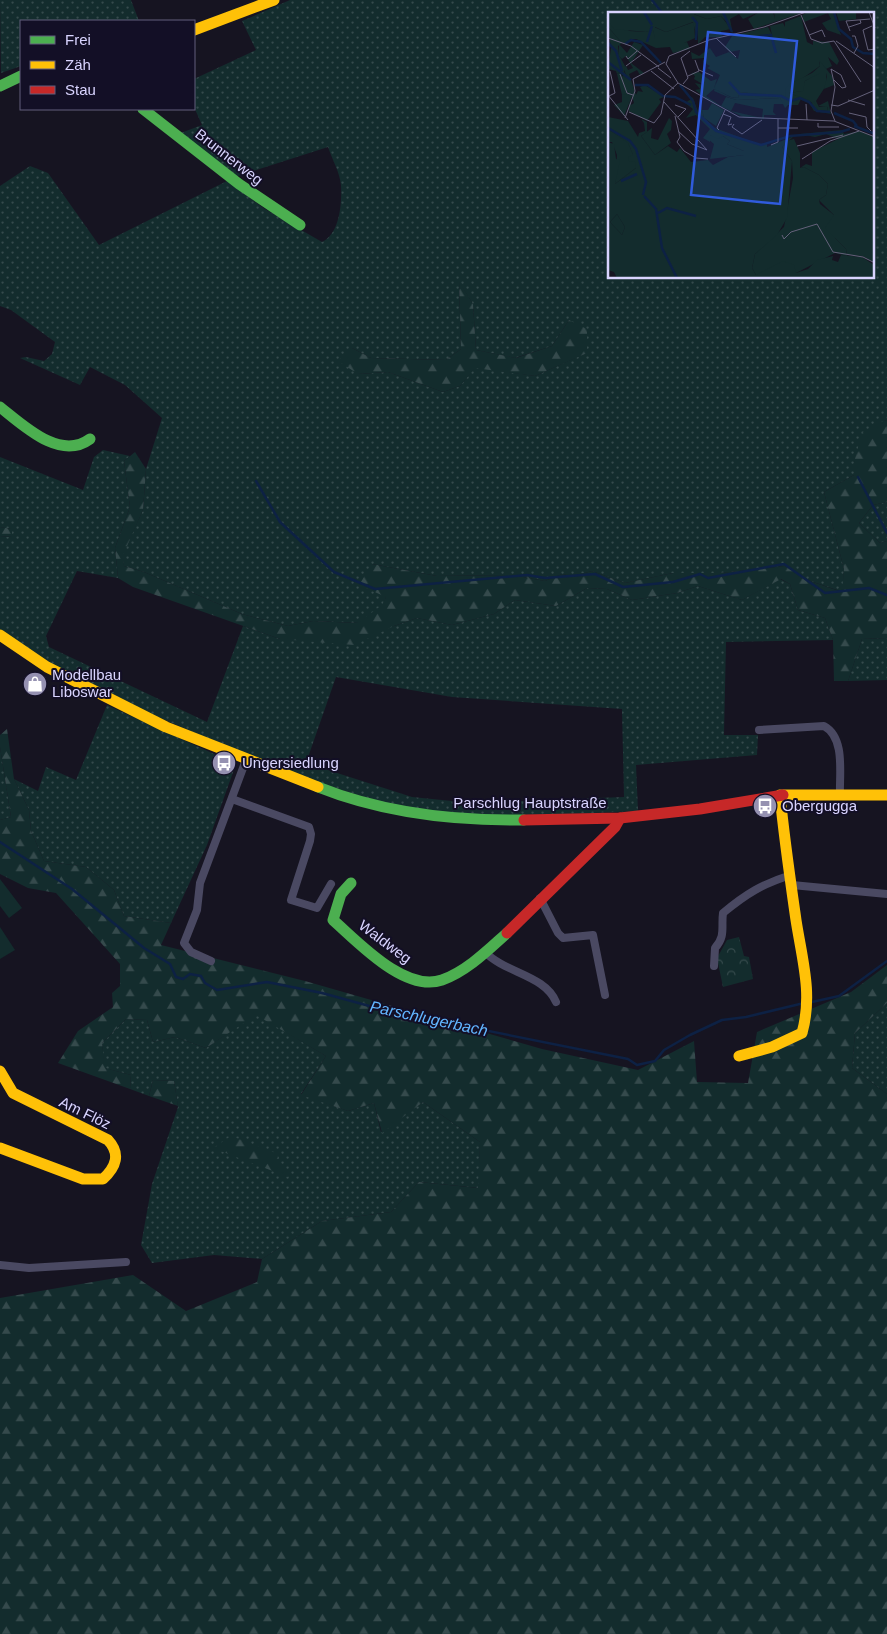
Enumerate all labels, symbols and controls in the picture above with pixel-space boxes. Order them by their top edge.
inset map [608,12,874,279]
legend [20,20,195,110]
text: Frei [65,31,91,48]
text: Zäh [65,56,91,73]
text: Stau [65,81,96,98]
street label: Brunnerweg [192,125,266,188]
place label: Modellbau Liboswar [52,666,121,700]
shop icon: Modellbau Liboswar [22,671,48,697]
bus stop icon: Ungersiedlung [211,750,237,776]
place label: Ungersiedlung [242,754,339,771]
bus stop icon: Obergugga [752,793,778,819]
street label: Parschlug Hauptstraße [453,794,607,811]
place label: Obergugga [782,797,858,814]
street label: Waldweg [356,916,415,967]
water label: Parschlugerbach [368,998,489,1039]
street label: Am Flöz [57,1093,114,1132]

